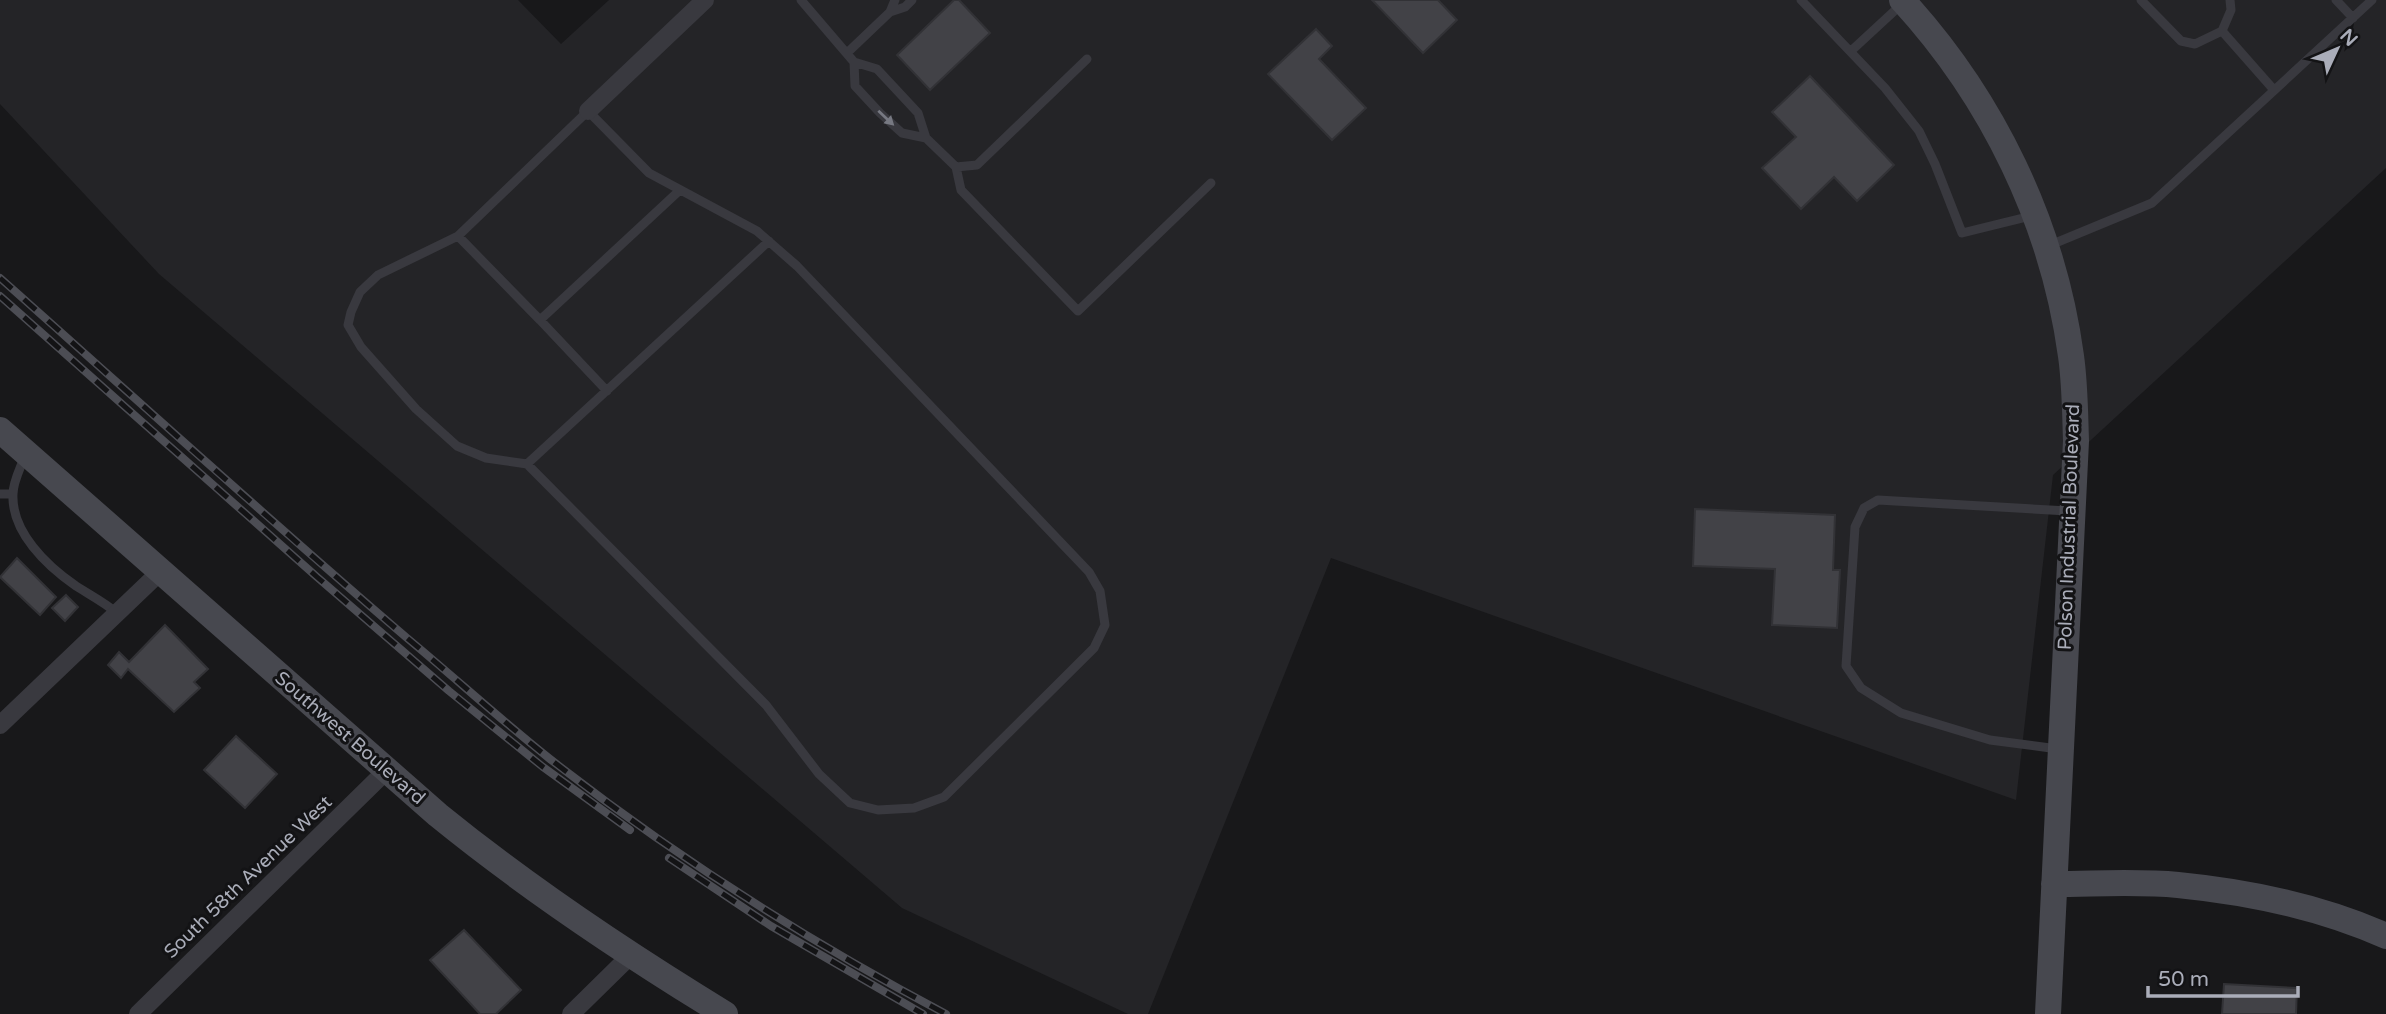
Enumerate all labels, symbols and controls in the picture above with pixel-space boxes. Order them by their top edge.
north arrow [2302,14,2372,84]
text: N [2335,25,2362,51]
one-way arrow [877,110,895,126]
street label: Polson Industrial Boulevard [2054,404,2084,650]
street label: Southwest Boulevard [270,667,430,809]
street label: South 58th Avenue West [160,791,336,963]
scale bar [2148,954,2298,998]
text: 50 m [2158,967,2209,992]

